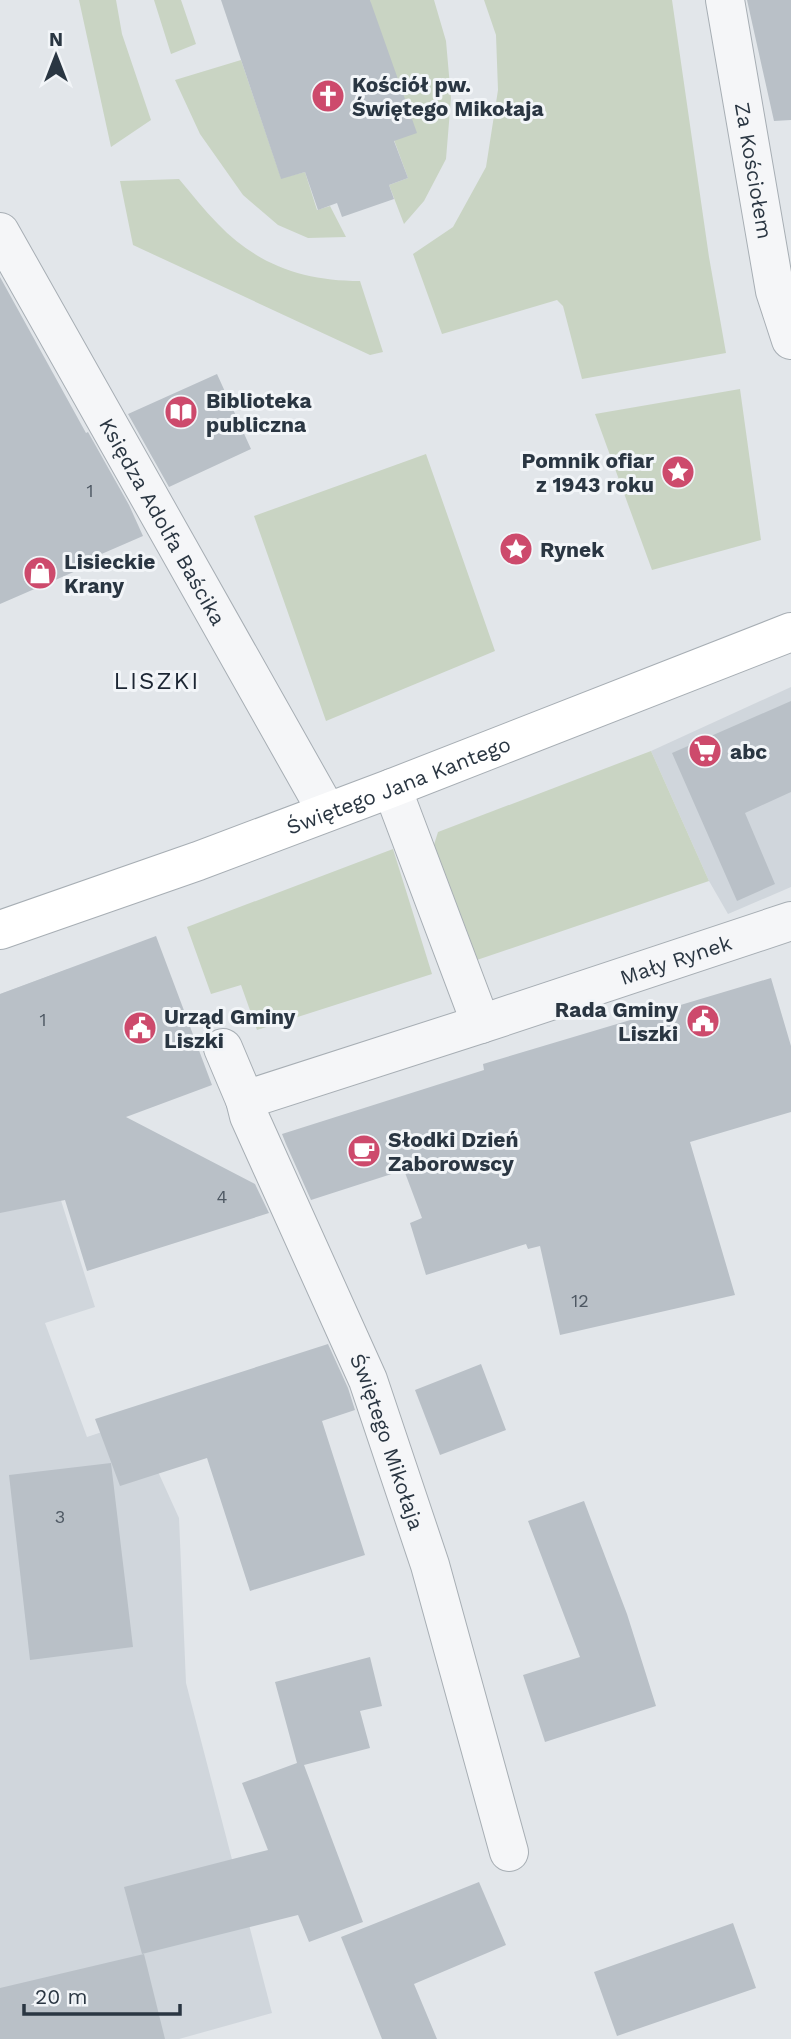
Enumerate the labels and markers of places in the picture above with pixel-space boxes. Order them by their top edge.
place label: Kościół pw. Świętego Mikołaja [352,72,544,121]
church icon: Kościół pw. Świętego Mikołaja [309,77,347,115]
place label: Biblioteka publiczna [206,388,312,437]
library icon: Biblioteka publiczna [162,393,200,431]
place label: Pomnik ofiar z 1943 roku [522,448,654,497]
place icon: Pomnik ofiar z 1943 roku [659,453,697,491]
place icon: Rynek [497,530,535,568]
place label: Rynek [540,537,605,562]
place label: Lisieckie Krany [64,549,155,598]
shop icon: Lisieckie Krany [21,554,59,592]
supermarket icon: abc [686,732,724,770]
place label: abc [730,739,767,764]
place label: Rada Gminy Liszki [555,997,678,1046]
public building icon: Rada Gminy Liszki [684,1002,722,1040]
place label: Urząd Gminy Liszki [164,1004,296,1053]
public building icon: Urząd Gminy Liszki [121,1009,159,1047]
place label: Słodki Dzień Zaborowscy [388,1127,518,1176]
cafe icon: Słodki Dzień Zaborowscy [345,1132,383,1170]

